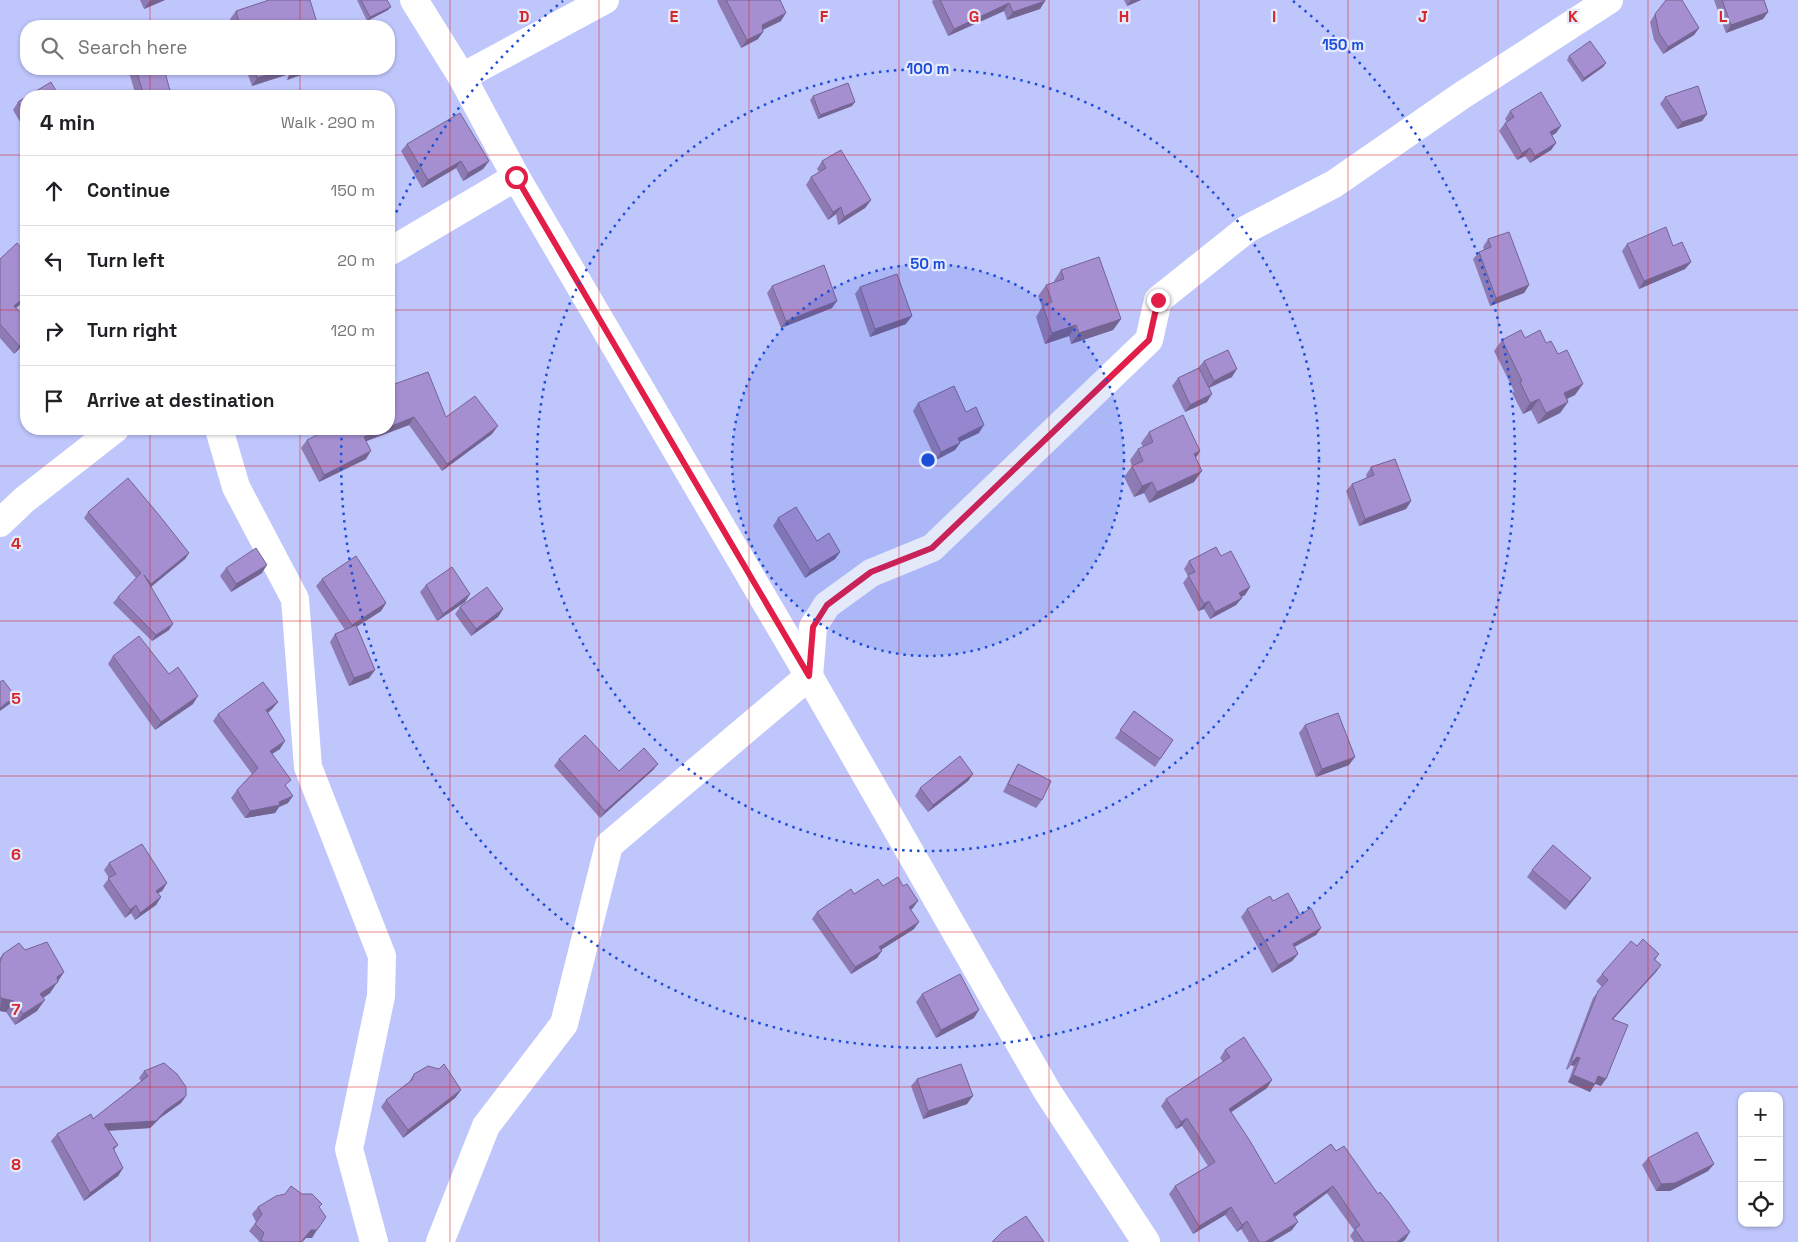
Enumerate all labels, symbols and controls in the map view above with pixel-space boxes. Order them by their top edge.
text: D [519,6,529,27]
text: E [670,6,679,27]
text: F [820,6,829,27]
text: G [969,6,979,27]
text: H [1119,6,1129,27]
text: I [1272,6,1276,27]
text: J [1418,6,1428,27]
text: K [1568,6,1578,27]
text: L [1719,6,1728,27]
search box [20,20,395,75]
icon: search [38,34,66,62]
text: Search here [78,35,188,60]
text: 150 m [1322,35,1364,54]
text: 100 m [907,59,949,78]
text: 4 min [40,109,95,136]
text: Walk · 290 m [281,112,375,133]
route start [505,166,528,189]
icon: ahead [40,177,68,205]
text: Continue [87,178,170,203]
text: 150 m [331,180,375,201]
icon: left [40,247,68,275]
text: Turn left [87,248,165,273]
text: 20 m [337,250,375,271]
text: 50 m [910,254,946,273]
route end [1147,289,1170,312]
icon: right [40,317,68,345]
text: Turn right [87,318,177,343]
text: 120 m [331,320,375,341]
icon: arrive [40,387,68,415]
text: Arrive at destination [87,388,275,413]
centre of rings [919,451,937,469]
text: 4 [11,533,21,554]
text: 5 [11,688,21,709]
text: 6 [11,844,21,865]
text: 7 [12,999,21,1020]
map controls [1738,1092,1783,1227]
button: + [1738,1092,1783,1137]
button: − [1738,1137,1783,1182]
text: 8 [11,1154,21,1175]
button: locate [1738,1182,1783,1227]

